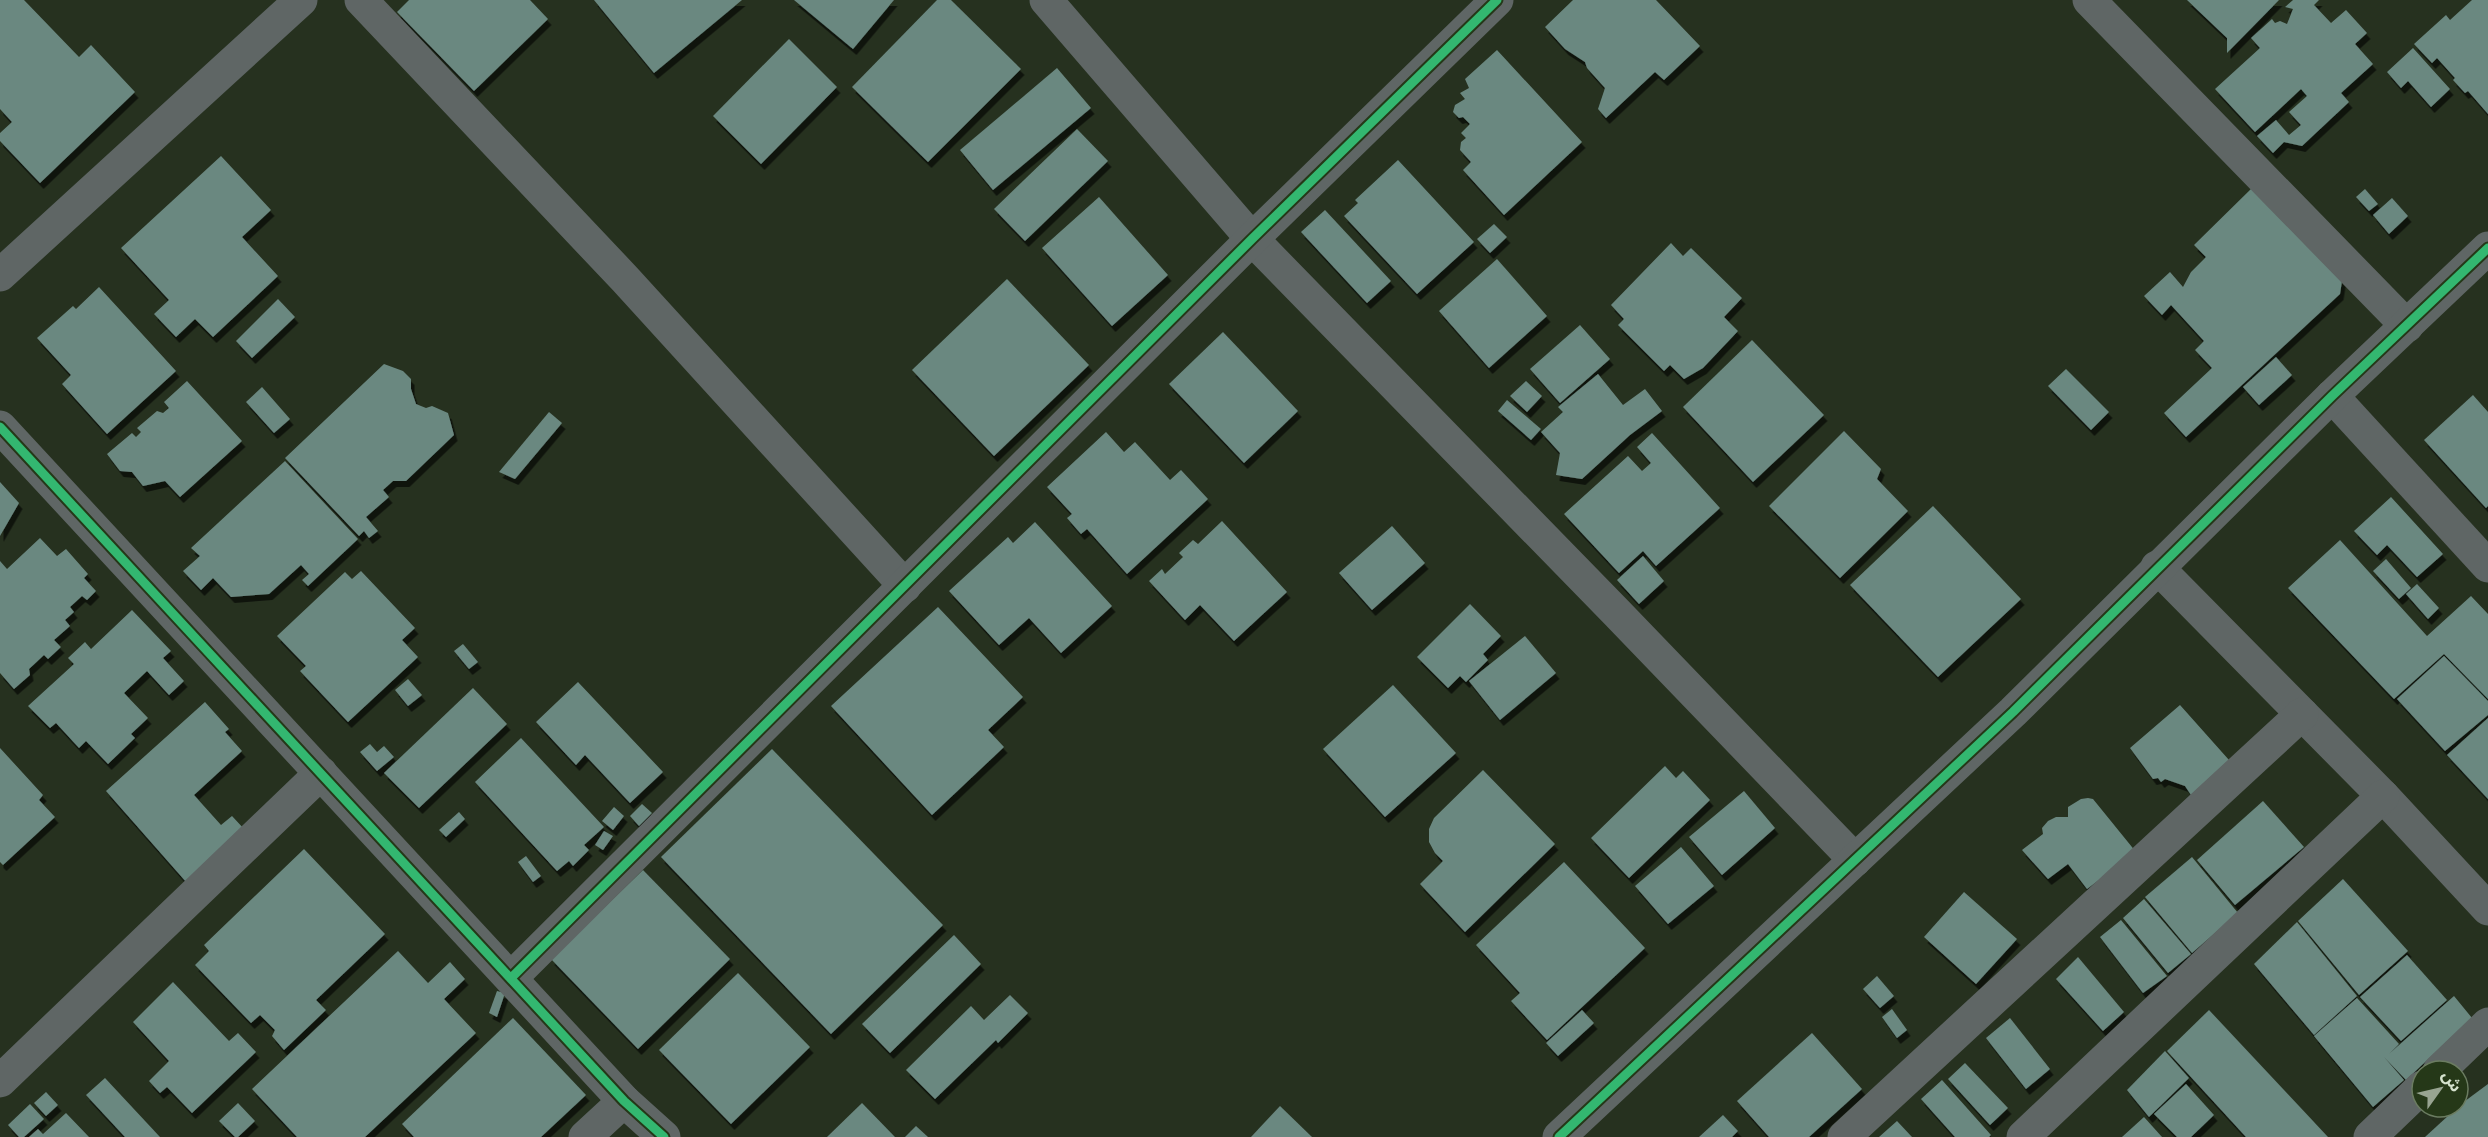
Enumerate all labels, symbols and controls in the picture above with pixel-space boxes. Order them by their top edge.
north arrow [2410,1059,2470,1119]
text: ش [2437,1066,2467,1096]

